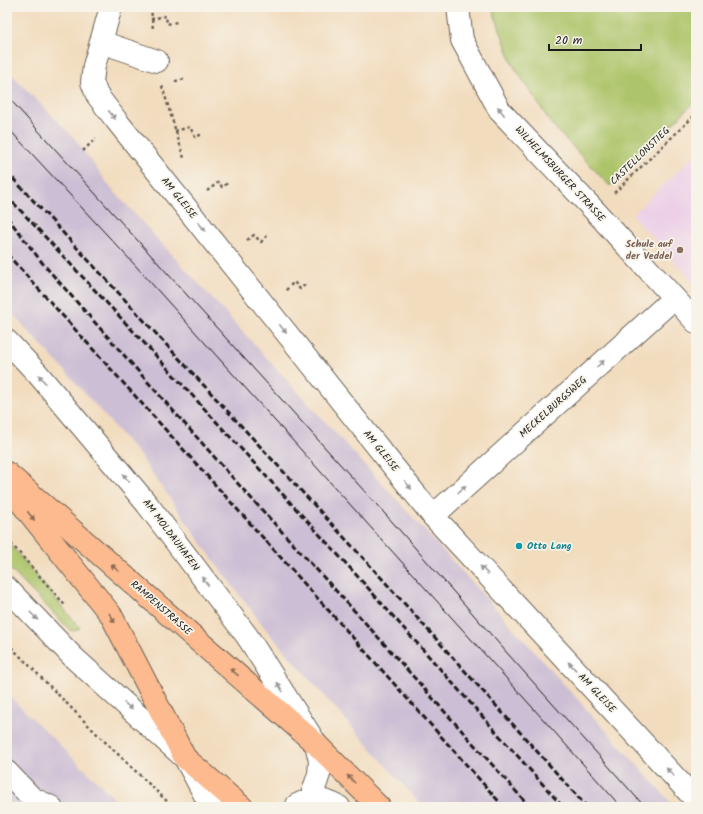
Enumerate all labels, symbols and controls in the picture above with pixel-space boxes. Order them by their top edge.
scale bar [549,26,641,52]
text: 20 m [555,31,583,50]
one-way arrow [497,106,506,117]
one-way arrow [108,109,116,120]
street label: WILHELMSBURGER STRASSE [511,122,610,227]
street label: CASTELLONSTIEG [606,123,674,189]
street label: AM GLEISE [157,174,202,223]
one-way arrow [197,222,206,233]
place label: Schule auf der Veddel [625,236,674,264]
marker: Schule auf der Veddel [675,245,685,255]
one-way arrow [279,323,287,334]
one-way arrow [595,360,605,369]
street label: MECKELBURGSWEG [516,372,590,442]
one-way arrow [37,374,46,384]
street label: AM GLEISE [359,427,404,476]
one-way arrow [121,473,130,484]
one-way arrow [404,479,413,490]
one-way arrow [457,485,467,494]
street label: AM MOLDAUHAFEN [139,496,204,575]
one-way arrow [27,510,36,521]
place label: Otto Lang [527,538,572,554]
marker: Otto Lang [514,541,524,551]
one-way arrow [110,563,121,572]
one-way arrow [479,565,488,576]
one-way arrow [201,575,210,586]
street label: RAMPENSTRASSE [127,577,196,640]
one-way arrow [29,611,39,621]
one-way arrow [108,612,115,624]
one-way arrow [567,661,577,671]
one-way arrow [229,667,239,676]
street label: AM GLEISE [574,669,621,717]
one-way arrow [276,682,284,692]
one-way arrow [122,702,133,711]
one-way arrow [665,767,674,777]
one-way arrow [346,774,356,784]

